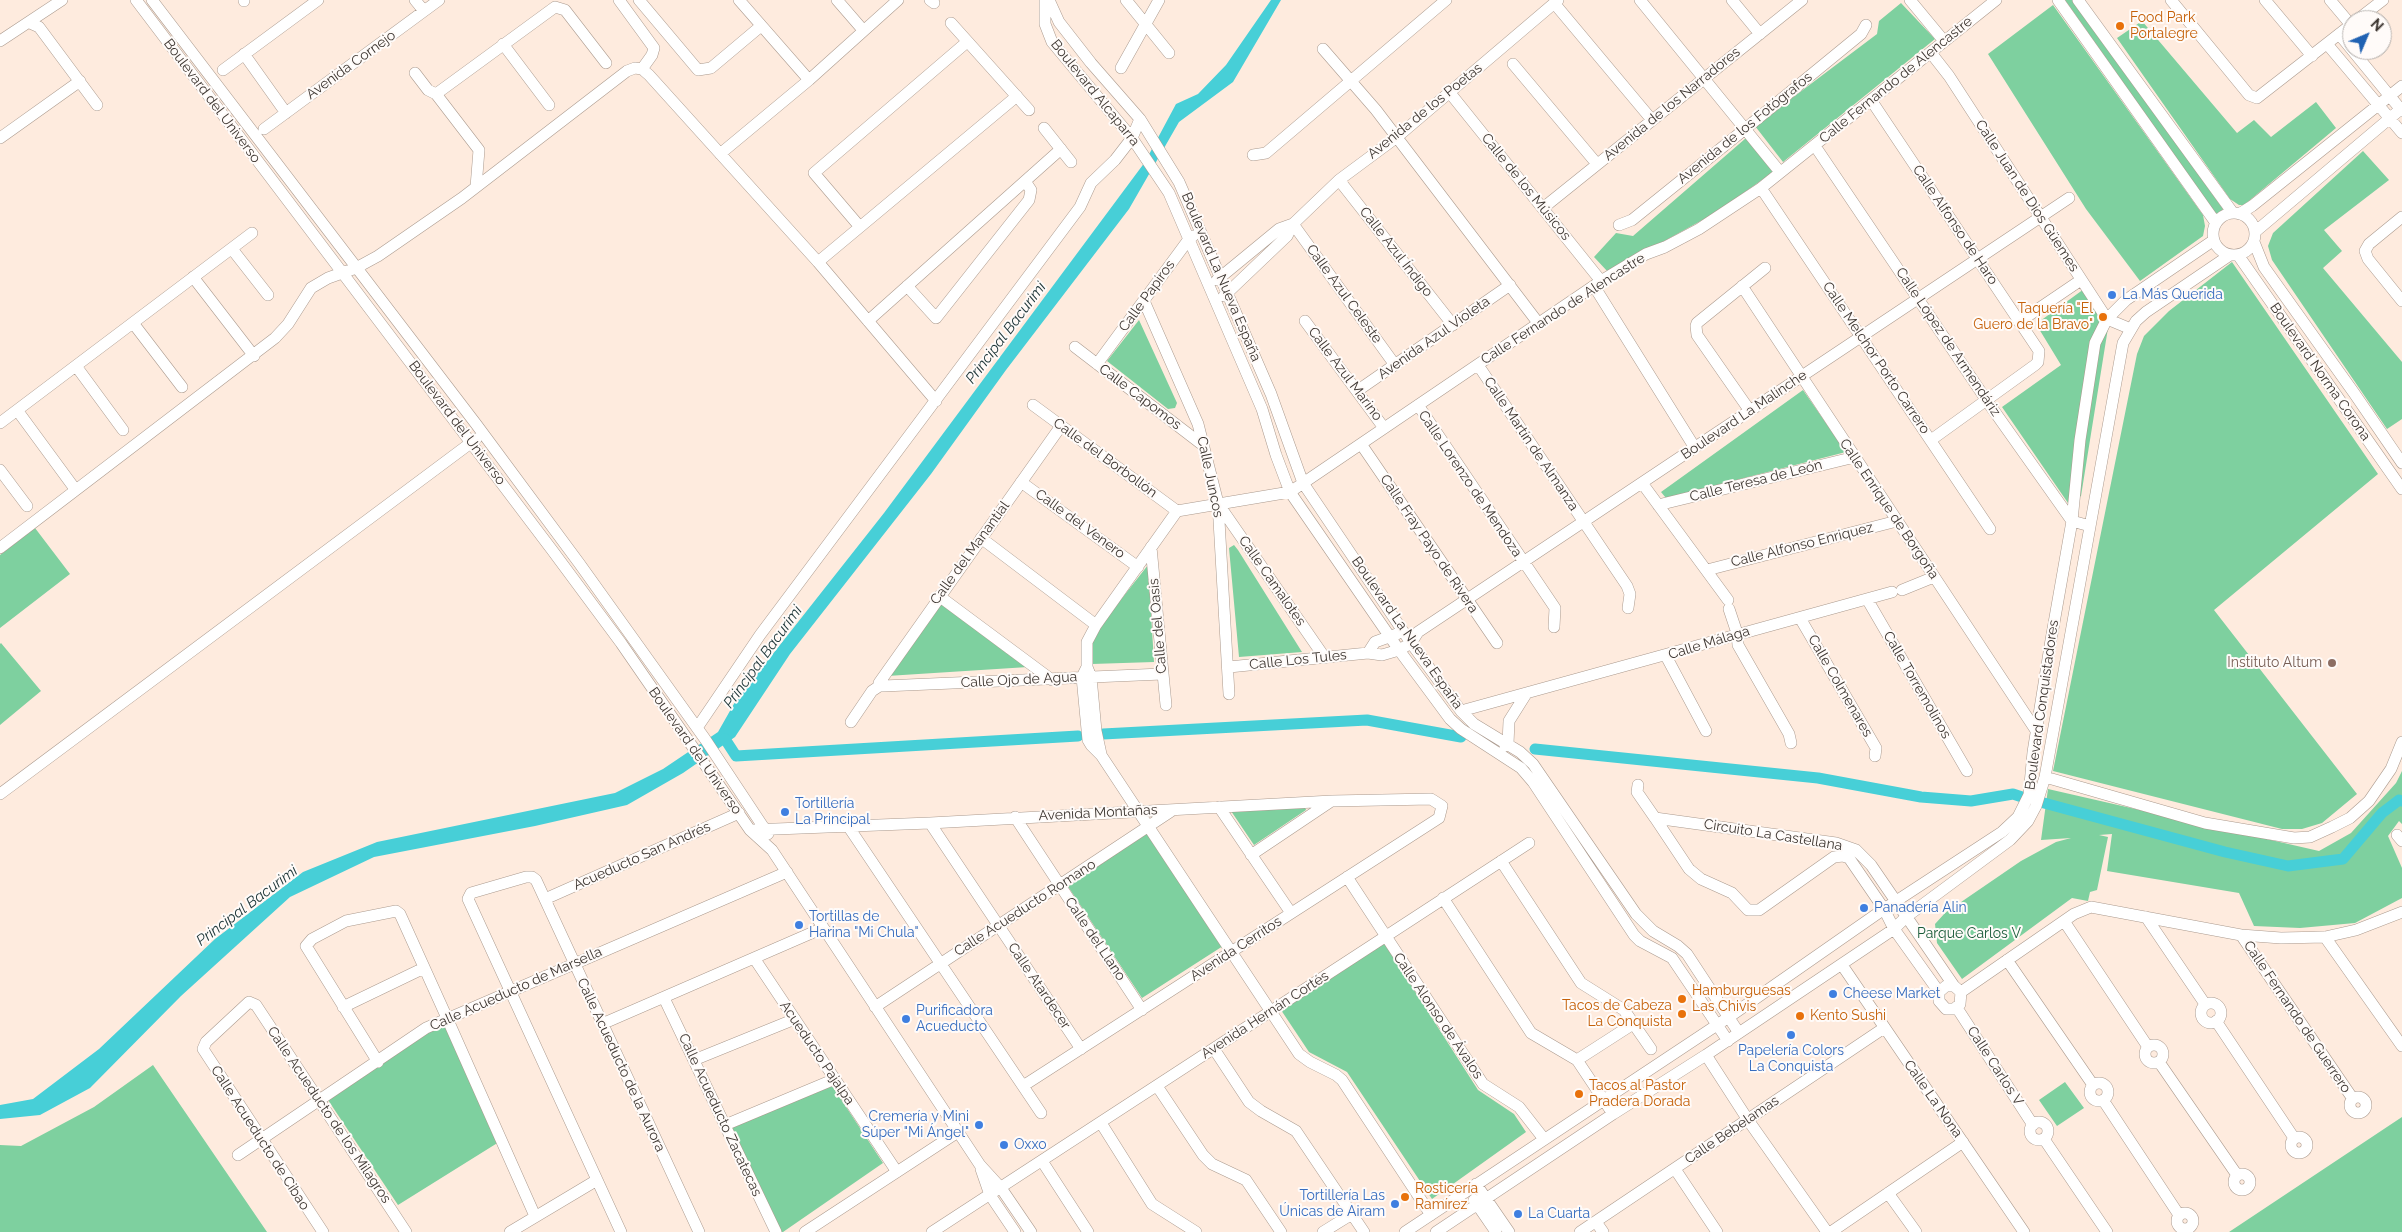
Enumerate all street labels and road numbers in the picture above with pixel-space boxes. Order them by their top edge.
street label: Calle Fernando de Alencastre [1816,13,1976,147]
street label: Avenida Cornejo [303,27,399,103]
street label: Boulevard del Universo [160,36,264,166]
street label: Boulevard Alcaparra [1047,36,1143,150]
street label: Avenida de los Narradores [1600,44,1744,164]
street label: Avenida de los Poetas [1364,60,1486,162]
street label: Avenida de los Fotógrafos [1674,69,1816,187]
street label: Calle Juan de Dios Güemes [1972,117,2082,275]
street label: Calle de los Músicos [1478,130,1574,244]
street label: Calle Alfonso de Haro [1909,162,2001,288]
street label: Boulevard La Nueva España [1178,190,1264,364]
street label: Calle Azul Índigo [1356,204,1436,300]
street label: Calle Azul Celeste [1303,241,1385,347]
street label: Calle Fernando de Alencastre [1478,250,1648,368]
street label: Calle Papiros [1115,257,1179,335]
street label: Calle López de Armendáriz [1892,265,2004,419]
street label: Calle Melchor Porto Carrero [1819,279,1933,437]
street label: Avenida Azul Violeta [1375,293,1493,383]
street label: Boulevard Norma Corona [2266,300,2374,444]
street label: Calle Azul Marino [1304,324,1386,424]
street label: Boulevard del Universo [405,358,509,488]
street label: Calle Capomos [1095,361,1185,433]
street label: Boulevard La Malinche [1678,367,1810,463]
street label: Calle Martín de Almanza [1480,374,1582,514]
street label: Calle Lorenzo de Mendoza [1415,408,1525,560]
street label: Calle del Borbollón [1050,415,1160,501]
street label: Calle Juncos [1193,435,1227,519]
street label: Calle Enrique de Borgoña [1836,436,1942,582]
street label: Calle Teresa de León [1688,456,1824,506]
street label: Calle Fray Payo de Rivera [1376,471,1482,617]
street label: Calle del Venero [1032,486,1128,562]
street label: Calle del Manantial [927,498,1013,608]
street label: Calle Alfonso Enriquez [1729,519,1875,571]
street label: Calle Camalotes [1235,533,1309,629]
street label: Boulevard La Nueva España [1348,554,1466,712]
street label: Calle del Oasis [1145,578,1171,674]
street label: Boulevard Conquistadores [2022,619,2062,791]
street label: Calle Málaga [1666,623,1752,663]
street label: Calle Torremolinos [1879,628,1955,742]
street label: Calle Colmenares [1804,632,1876,740]
street label: Calle Los Tules [1249,647,1347,673]
street label: Calle Ojo de Agua [960,669,1078,691]
street label: Boulevard del Universo [645,684,745,818]
street label: Avenida Montañas [1038,801,1158,825]
street label: Circuito La Castellana [1703,816,1843,854]
street label: Acueducto San Andrés [571,818,713,894]
street label: Calle Acueducto Romano [951,856,1099,960]
street label: Calle del Llano [1061,894,1129,984]
street label: Avenida Cerritos [1187,913,1285,985]
street label: Calle Fernando de Guerrero [2240,938,2354,1096]
street label: Calle Atardecer [1004,940,1074,1032]
street label: Calle Acueducto de Marsella [427,943,605,1035]
street label: Calle Alonso de Ávalos [1390,950,1486,1082]
street label: Avenida Hernán Cortés [1198,967,1332,1063]
street label: Calle Acueducto de la Aurora [573,975,669,1155]
street label: Acueducto Pajalpa [776,998,858,1108]
street label: Calle Acueducto de los Milagros [263,1023,395,1207]
street label: Calle Carlos V [1963,1023,2027,1109]
street label: Calle Acueducto Zacatecas [675,1031,765,1199]
street label: Calle La Nona [1900,1057,1966,1141]
street label: Calle Acueducto de Cibao [207,1063,313,1213]
street label: Calle Bebelamas [1682,1092,1782,1168]

